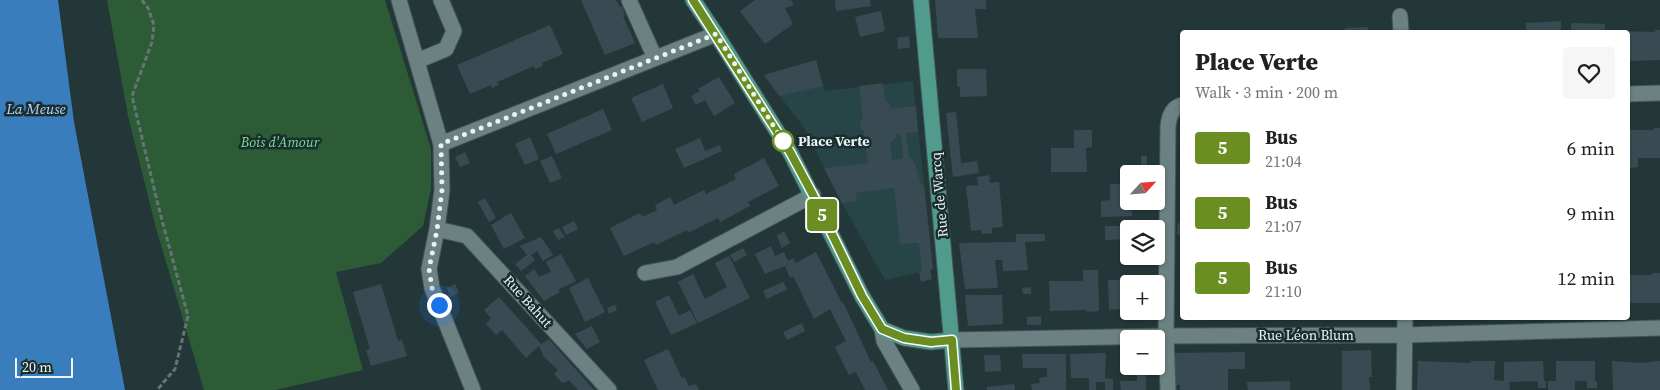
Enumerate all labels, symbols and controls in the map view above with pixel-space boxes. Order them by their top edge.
text: Place Verte [1195,45,1318,78]
button: heart [1563,47,1615,99]
text: Walk · 3 min · 200 m [1195,81,1338,103]
water label: La Meuse [5,98,66,119]
text: Bus [1265,124,1297,150]
marker: Place Verte [772,130,794,152]
place label: Place Verte [798,131,869,151]
park label: Bois d'Amour [240,132,320,152]
text: 5 [1218,135,1227,160]
text: 6 min [1567,135,1615,161]
text: 21:04 [1265,150,1302,172]
street label: Rue de Warcq [925,151,953,238]
north arrow [1120,165,1165,210]
map controls [1120,165,1165,375]
text: Bus [1265,189,1297,215]
line badge: 5 [806,199,838,231]
text: 5 [1218,200,1227,225]
text: 9 min [1567,200,1615,226]
text: 5 [817,202,827,227]
text: 21:07 [1265,215,1302,237]
button: layers [1120,220,1165,265]
text: Bus [1265,254,1297,280]
text: 5 [1218,265,1227,290]
text: 12 min [1557,265,1615,291]
street label: Rue Bahut [499,270,557,332]
button: + [1120,275,1165,320]
text: 21:10 [1265,280,1302,302]
your location [427,293,452,318]
street label: Rue Léon Blum [1258,325,1354,345]
button: − [1120,330,1165,375]
scale bar [15,355,72,378]
text: 20 m [22,357,52,377]

